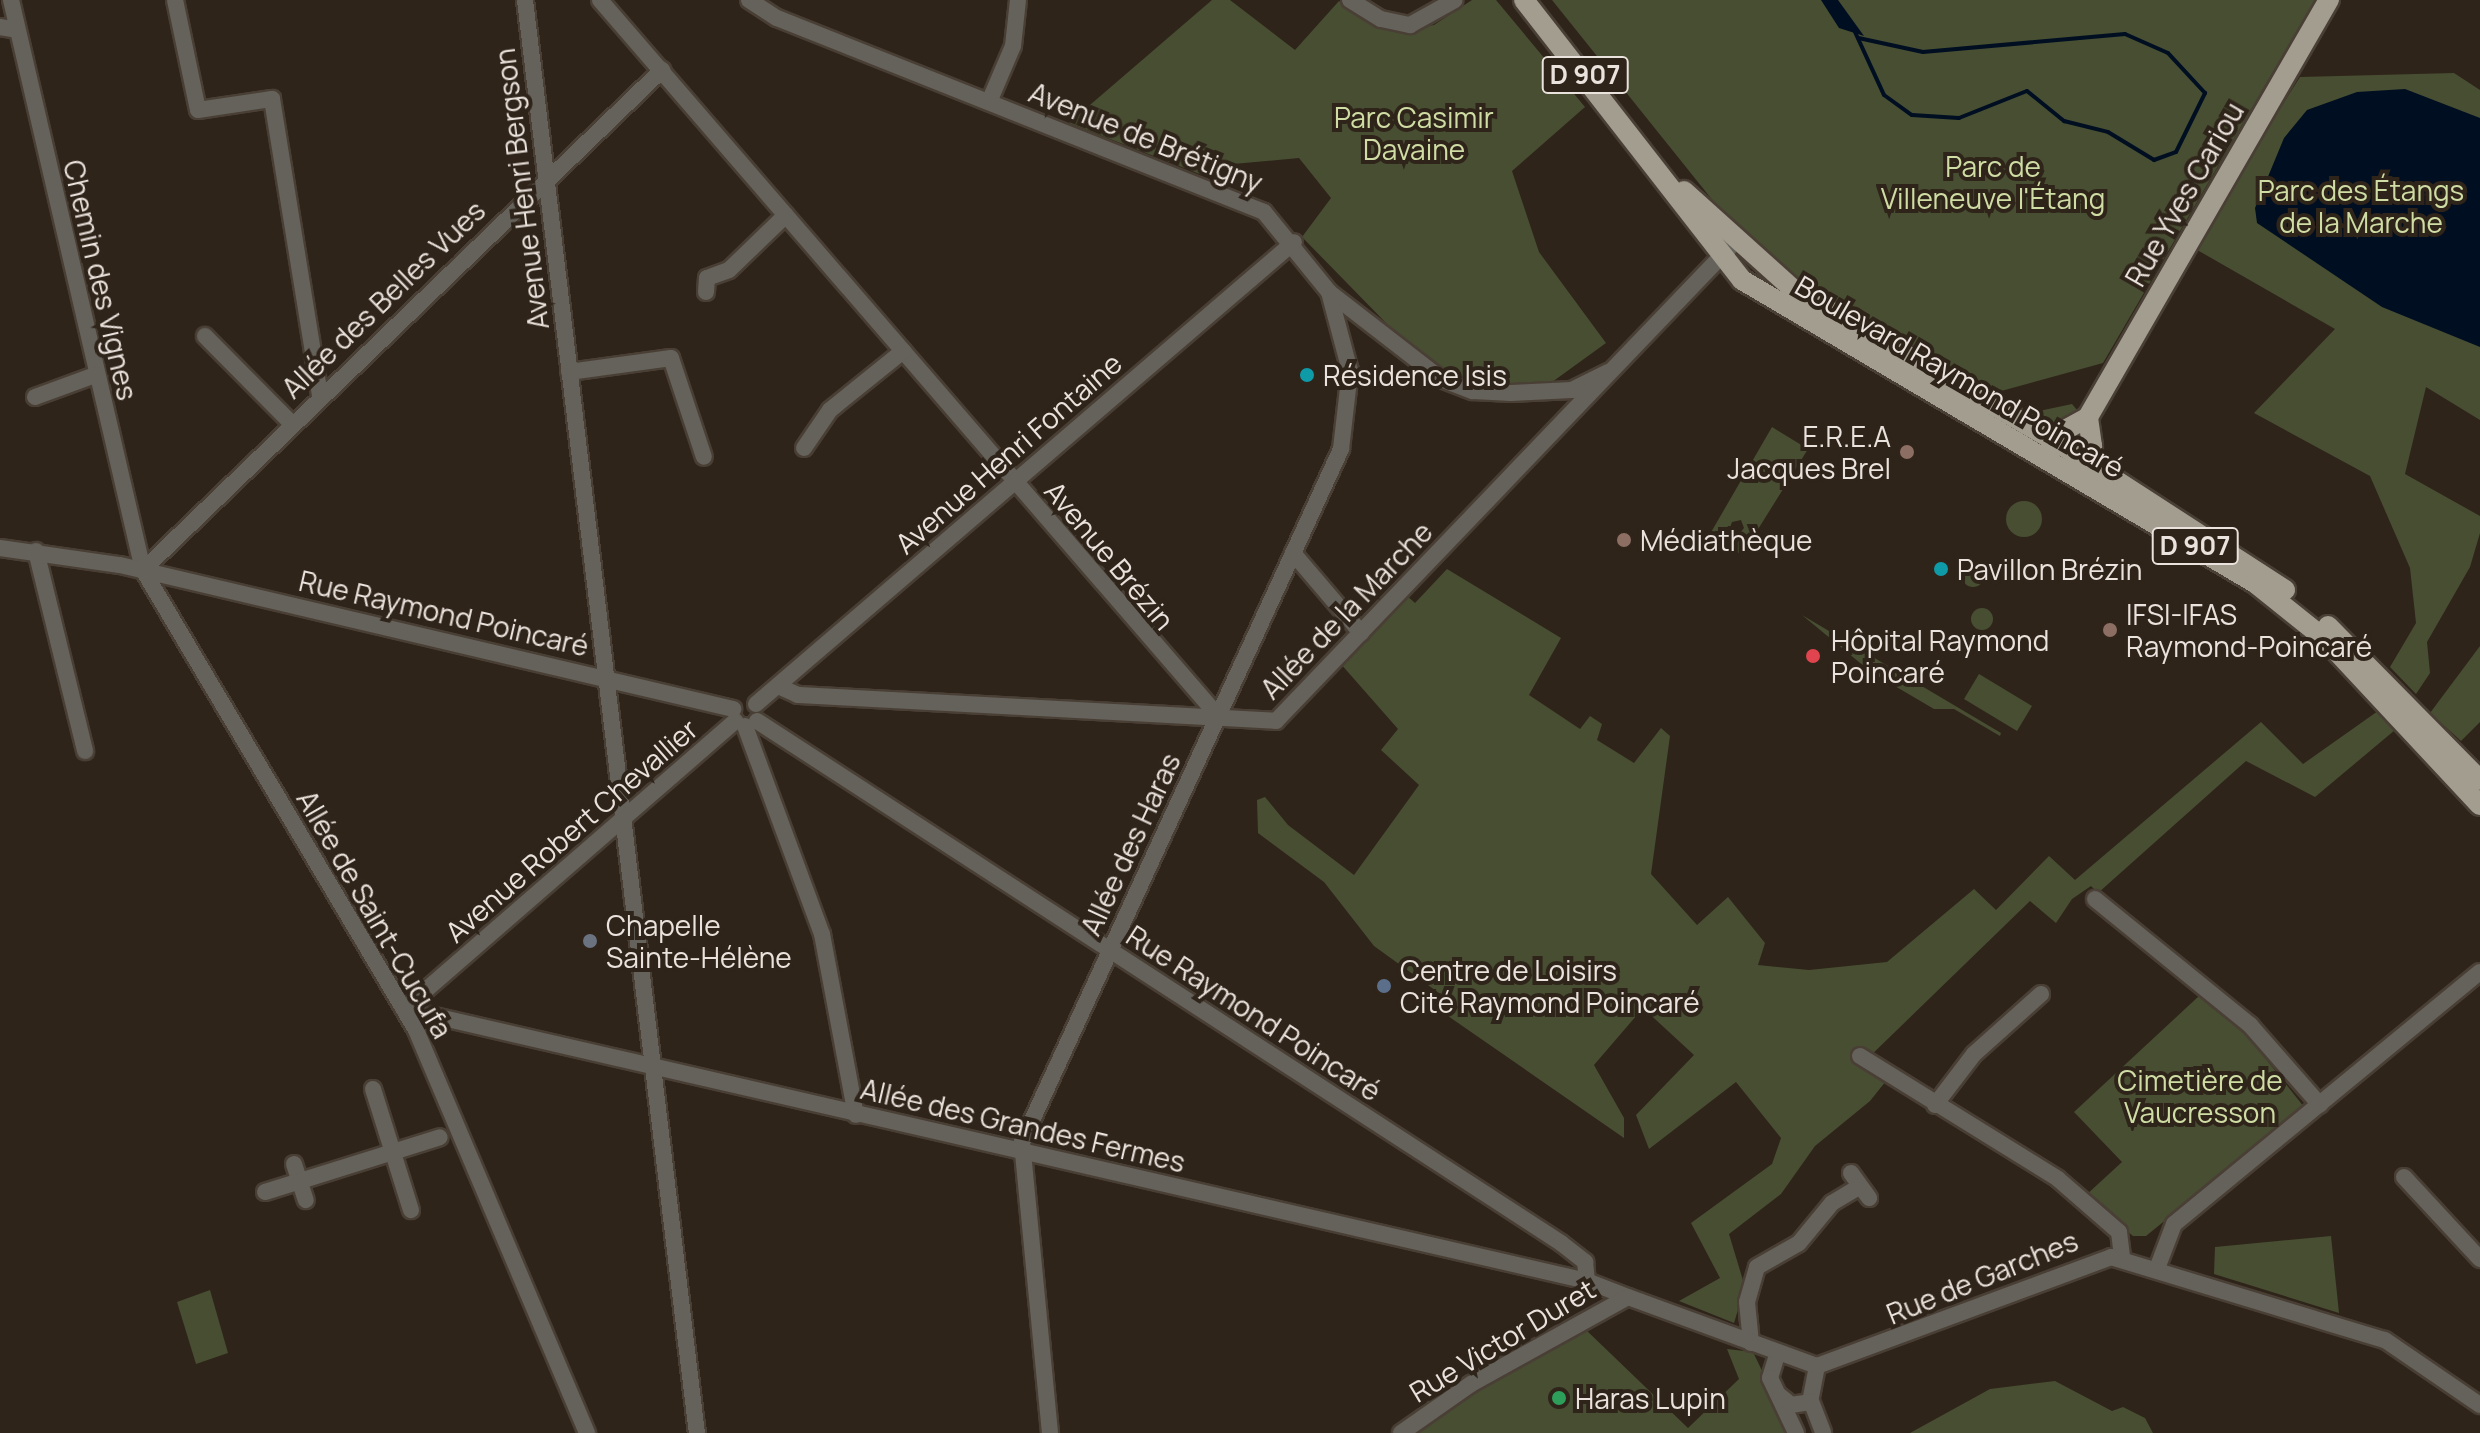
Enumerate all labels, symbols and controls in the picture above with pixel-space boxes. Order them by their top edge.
street label: Avenue Henri Bergson [487,47,555,331]
road number: D 907 [1541,53,1629,97]
street label: Avenue de Brétigny [1024,75,1268,199]
street label: Rue Yves Cariou [2118,96,2250,292]
park label: Parc Casimir Davaine [1334,100,1494,166]
park label: Parc de Villeneuve l'Étang [1881,149,2105,215]
street label: Chemin des Vignes [57,157,145,403]
park label: Parc des Étangs de la Marche [2258,173,2464,239]
street label: Allée des Belles Vues [274,193,492,405]
street label: Boulevard Raymond Poincaré [1790,268,2130,484]
street label: Avenue Henri Fontaine [888,346,1128,560]
place label: Résidence Isis [1323,358,1507,392]
marker: Résidence Isis [1298,366,1316,384]
place label: E.R.E.A Jacques Brel [1727,419,1891,485]
marker: E.R.E.A Jacques Brel [1898,443,1916,461]
street label: Avenue Brézin [1038,474,1182,636]
street label: Allée de la Marche [1253,515,1439,705]
place label: Médiathèque [1640,523,1812,557]
road number: D 907 [2151,524,2239,568]
marker: Médiathèque [1615,531,1633,549]
place label: Pavillon Brézin [1957,552,2143,586]
marker: Pavillon Brézin [1932,560,1950,578]
street label: Rue Raymond Poincaré [296,563,592,663]
place label: IFSI-IFAS Raymond-Poincaré [2126,597,2372,663]
marker: IFSI-IFAS Raymond-Poincaré [2101,621,2119,639]
place label: Hôpital Raymond Poincaré [1831,623,2049,689]
marker: Hôpital Raymond Poincaré [1802,645,1824,667]
street label: Avenue Robert Chevallier [438,711,704,949]
street label: Allée des Haras [1073,748,1187,940]
street label: Allée de Saint-Cucufa [290,784,460,1044]
place label: Chapelle Sainte-Hélène [606,908,792,974]
street label: Rue Raymond Poincaré [1121,918,1387,1108]
marker: Chapelle Sainte-Hélène [581,932,599,950]
place label: Centre de Loisirs Cité Raymond Poincaré [1400,953,1700,1019]
marker: Centre de Loisirs Cité Raymond Poincaré [1375,977,1393,995]
park label: Cimetière de Vaucresson [2117,1063,2283,1129]
street label: Allée des Grandes Fermes [858,1071,1188,1179]
street label: Rue de Garches [1882,1223,2082,1331]
street label: Rue Victor Duret [1403,1271,1601,1409]
place label: Haras Lupin [1575,1381,1726,1415]
marker: Haras Lupin [1550,1389,1568,1407]

